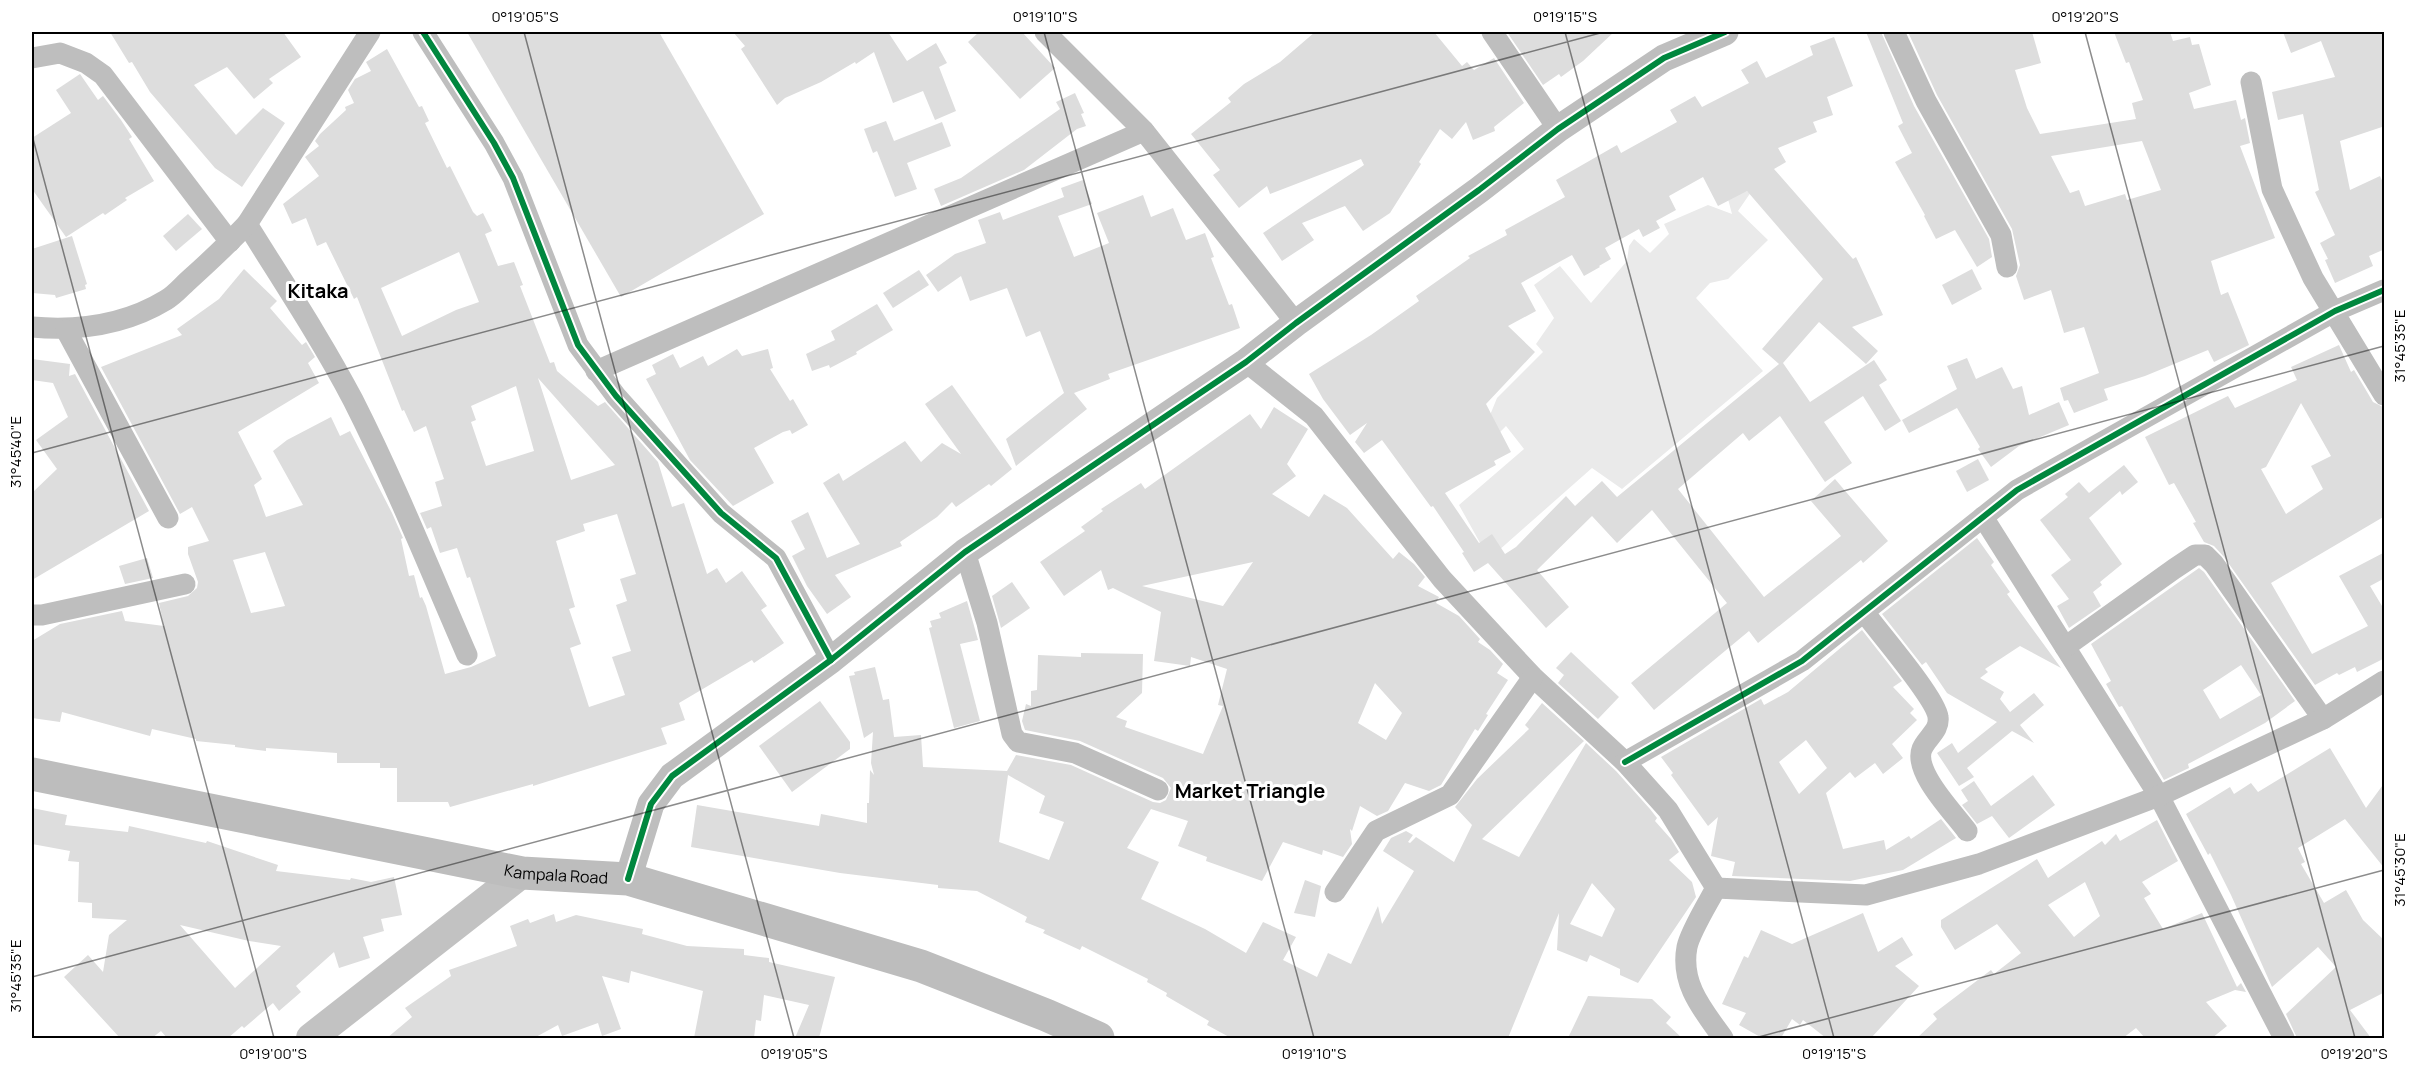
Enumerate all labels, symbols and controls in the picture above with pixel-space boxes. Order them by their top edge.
text: 0°19'05"S [491,6,559,27]
text: 0°19'10"S [1013,6,1077,27]
text: 0°19'15"S [1533,6,1597,27]
text: 0°19'20"S [2051,6,2119,27]
district label: Kitaka [287,277,349,304]
text: 31°45'35"E [2389,310,2410,383]
text: 31°45'40"E [5,416,26,488]
district label: Market Triangle [1175,777,1325,804]
text: 31°45'30"E [2389,833,2410,907]
street label: Kampala Road [502,859,609,889]
text: 31°45'35"E [5,940,26,1013]
text: 0°19'00"S [239,1043,307,1064]
text: 0°19'05"S [760,1043,828,1064]
text: 0°19'10"S [1282,1043,1346,1064]
text: 0°19'15"S [1802,1043,1866,1064]
text: 0°19'20"S [2320,1043,2388,1064]

